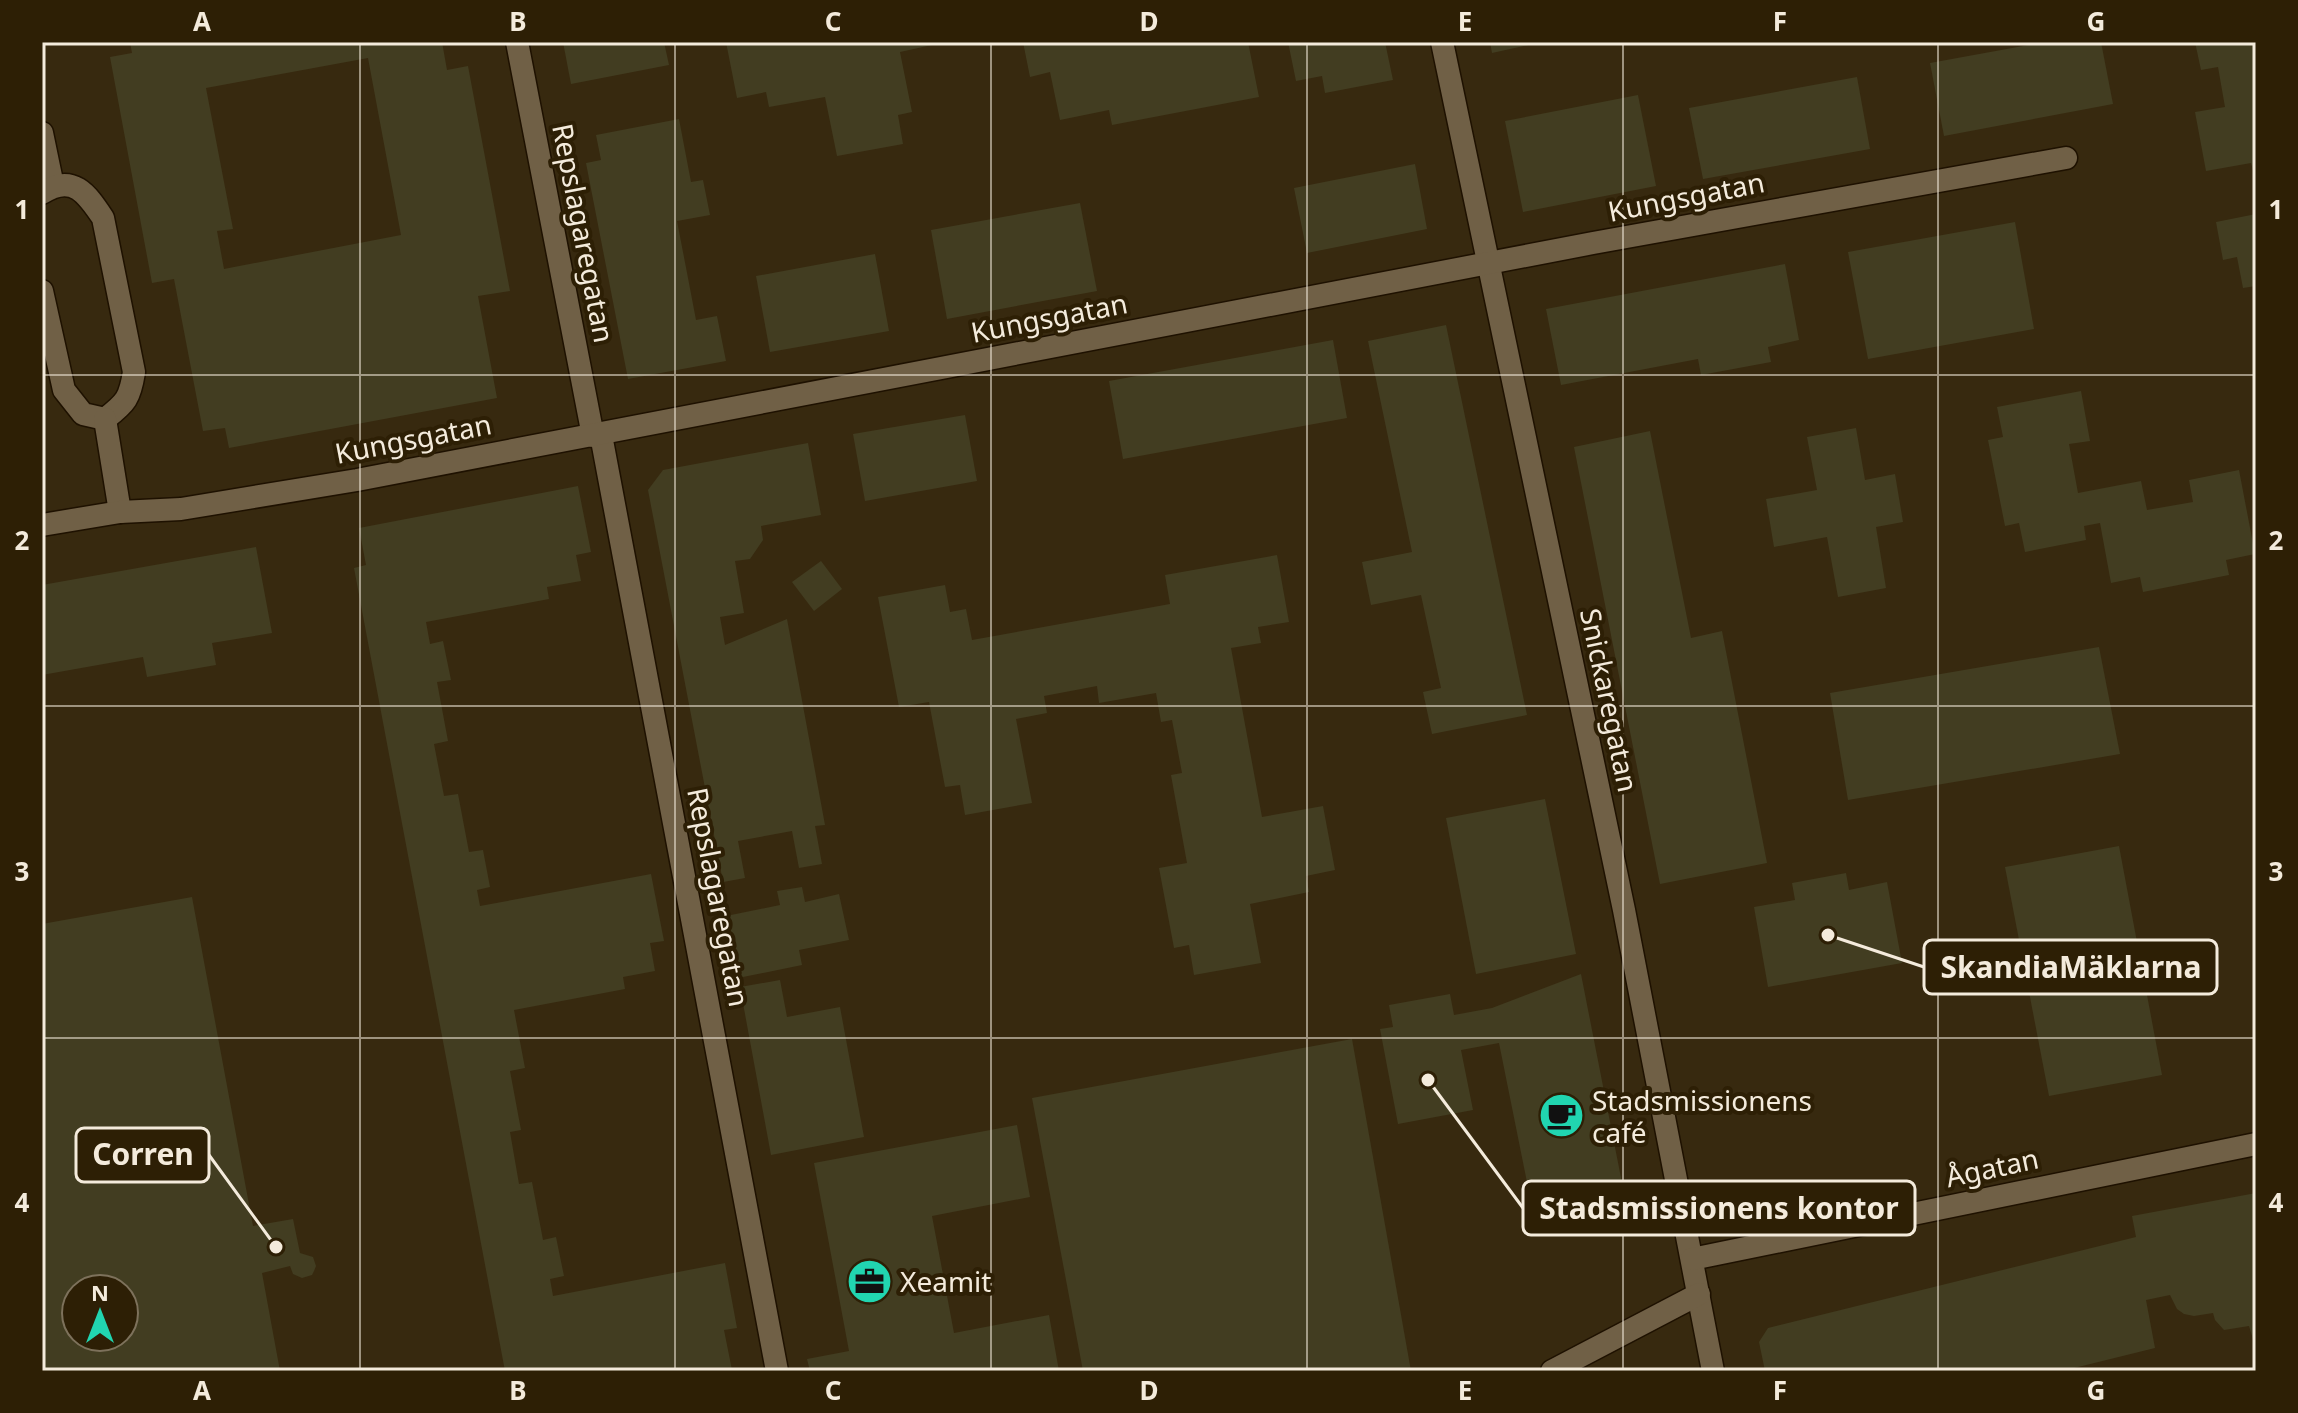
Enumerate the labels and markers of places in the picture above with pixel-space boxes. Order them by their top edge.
callout: SkandiaMäklarna [1924,940,2217,994]
place label: Stadsmissionens café [1592,1081,1812,1151]
cafe icon: Stadsmissionens café [1537,1092,1585,1140]
callout: Corren [76,1128,209,1182]
callout: Stadsmissionens kontor [1523,1181,1915,1235]
office icon: Xeamit [845,1257,893,1305]
place label: Xeamit [900,1262,991,1300]

